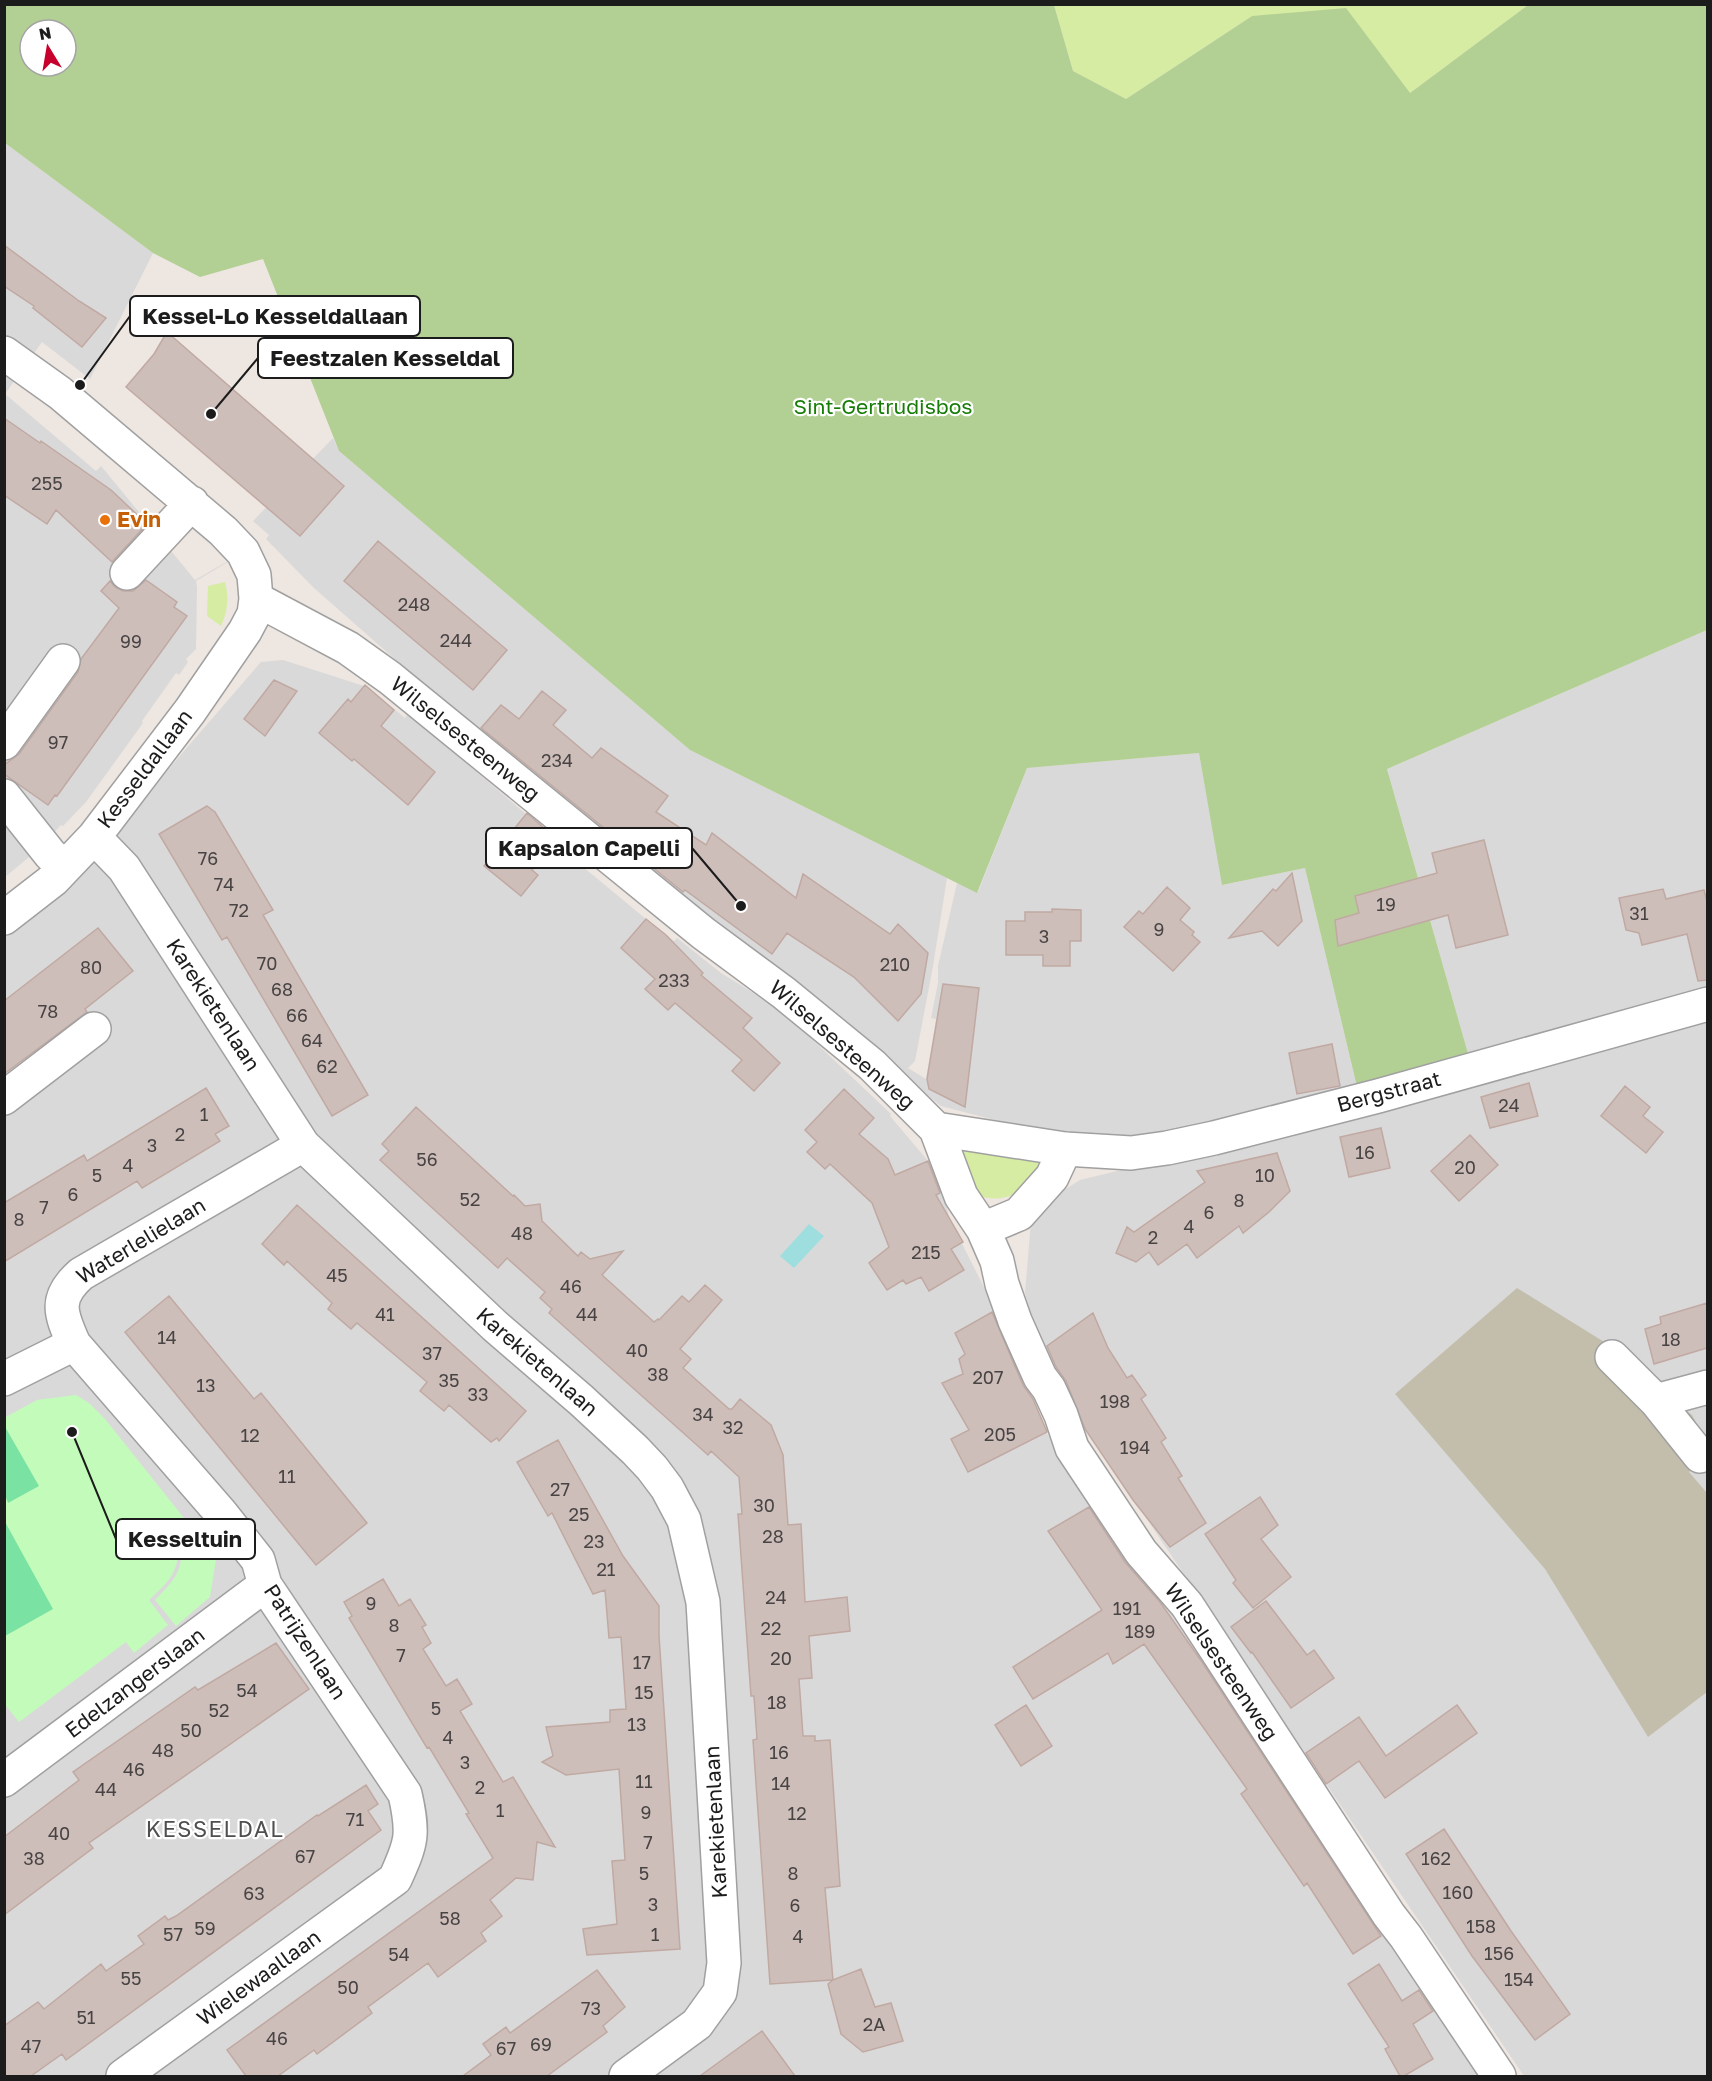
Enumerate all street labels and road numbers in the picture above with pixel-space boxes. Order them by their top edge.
street label: Wilselsesteenweg [386,670,545,806]
street label: Kesseldallaan [91,704,197,833]
street label: Karekietenlaan [161,933,266,1076]
street label: Wilselsesteenweg [765,974,921,1115]
street label: Bergstraat [1334,1065,1444,1117]
street label: Waterlelielaan [71,1191,210,1289]
street label: Karekietenlaan [471,1301,604,1421]
street label: Wilselsesteenweg [1160,1578,1284,1745]
street label: Patrijzenlaan [259,1579,353,1704]
street label: Edelzangerslaan [60,1621,209,1743]
street label: Karekietenlaan [698,1745,732,1899]
street label: Wielewaallaan [191,1924,325,2031]

